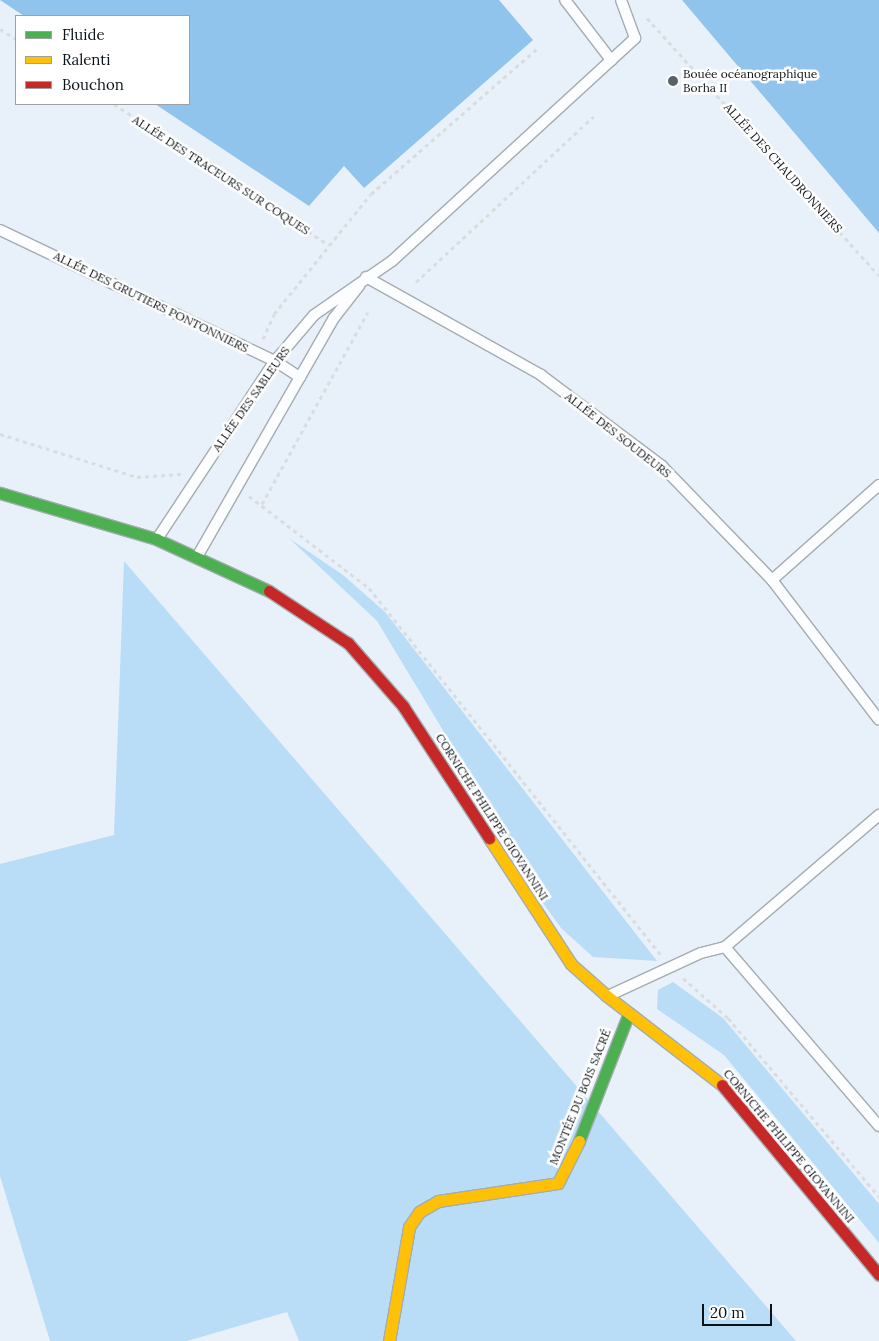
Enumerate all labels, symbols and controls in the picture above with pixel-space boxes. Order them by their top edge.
legend [15,15,190,105]
text: Fluide [62,25,105,44]
text: Ralenti [62,50,110,69]
place label: Bouée océanographique Borha II [683,67,817,95]
text: Bouchon [62,75,124,94]
marker: Bouée océanographique Borha II [667,75,679,87]
street label: ALLÉE DES CHAUDRONNIERS [721,100,845,236]
street label: ALLÉE DES TRACEURS SUR COQUES [130,112,312,238]
street label: ALLÉE DES GRUTIERS PONTONNIERS [51,248,251,356]
street label: ALLÉE DES SABLEURS [209,344,293,454]
street label: ALLÉE DES SOUDEURS [562,389,674,481]
street label: CORNICHE PHILIPPE GIOVANNINI [433,731,551,903]
street label: MONTÉE DU BOIS SACRÉ [546,1027,614,1167]
street label: CORNICHE PHILIPPE GIOVANNINI [720,1066,858,1226]
scale bar [704,1294,774,1326]
text: 20 m [710,1303,745,1322]

